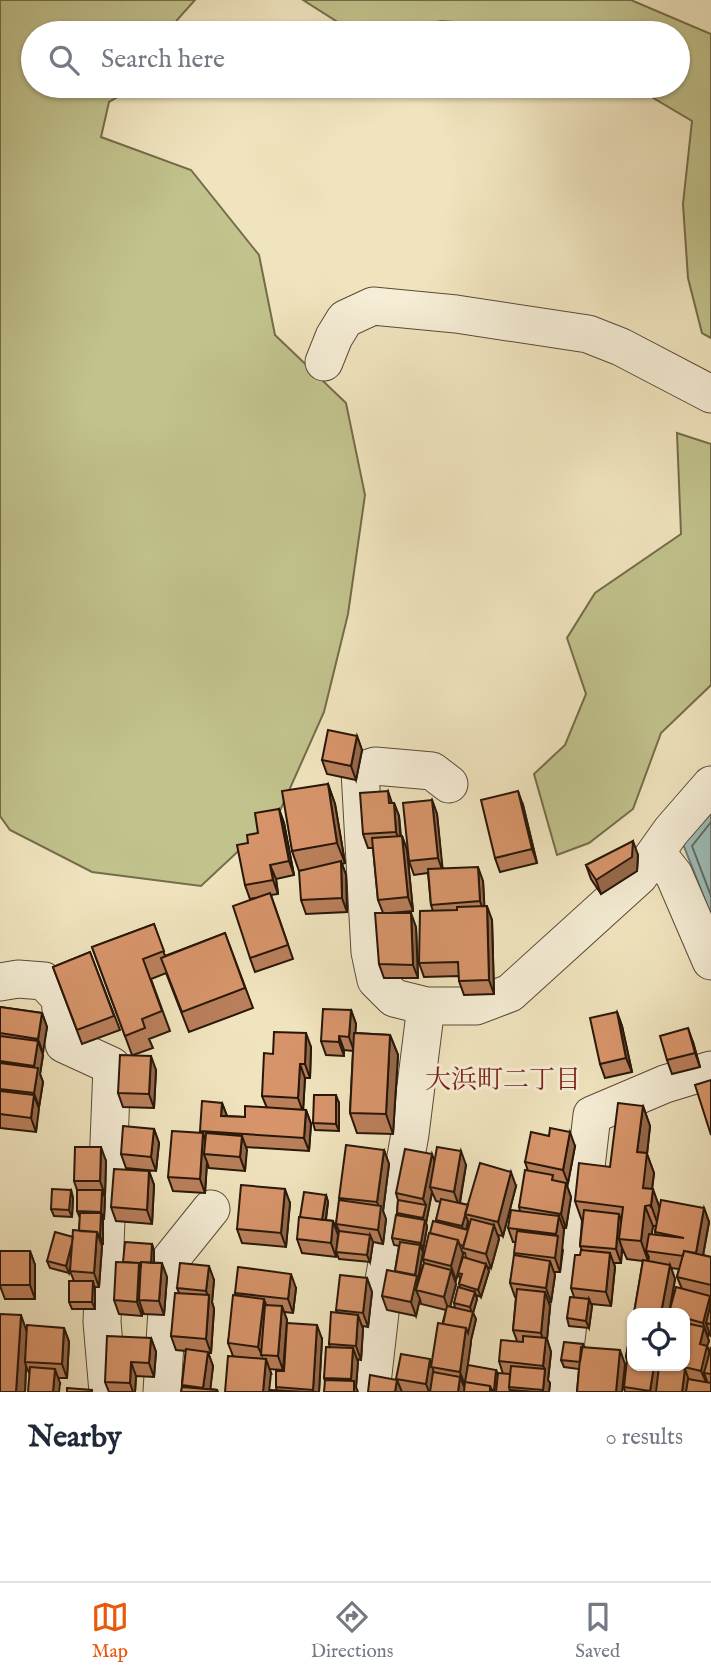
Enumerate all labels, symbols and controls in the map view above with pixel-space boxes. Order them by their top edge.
search box [21,21,690,98]
icon: search [45,41,83,79]
text: Search here [101,43,225,76]
district label: 大浜町二丁目 [425,1064,581,1097]
map controls [627,1308,690,1371]
button: locate [627,1308,690,1371]
text: Nearby [28,1419,121,1457]
text: 0 results [605,1423,683,1452]
tab: Map [91,1598,129,1664]
tab: Directions [311,1598,393,1664]
tab: Saved [575,1598,620,1664]

